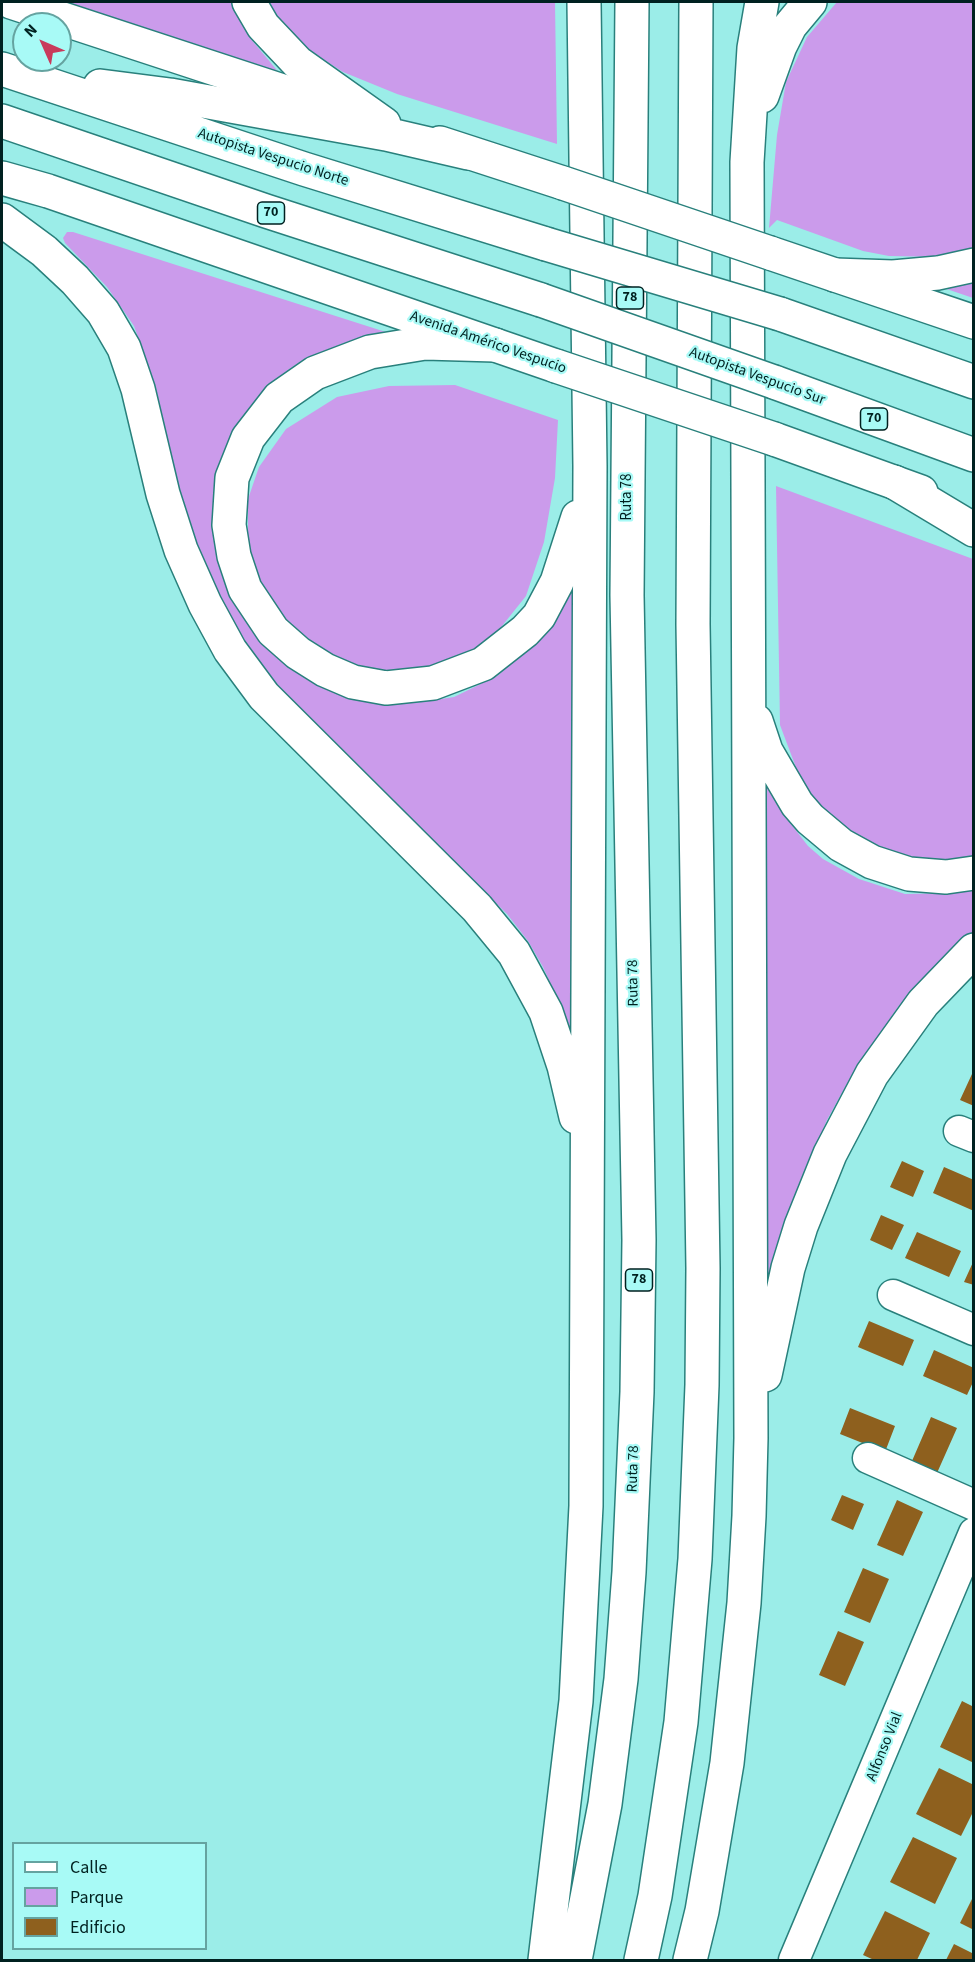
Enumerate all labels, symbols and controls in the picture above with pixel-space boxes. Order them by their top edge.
north arrow [12,12,72,72]
text: N [19,19,42,42]
street label: Autopista Vespucio Norte [195,125,351,191]
road number: 70 [258,202,284,224]
road number: 78 [616,287,644,309]
street label: Avenida Américo Vespucio [407,308,569,378]
street label: Autopista Vespucio Sur [687,344,827,410]
road number: 70 [860,408,888,430]
street label: Ruta 78 [619,474,637,520]
street label: Ruta 78 [625,959,643,1007]
road number: 78 [626,1269,652,1291]
street label: Ruta 78 [624,1445,644,1493]
street label: Alfonso Vial [863,1710,907,1784]
legend [12,1842,207,1950]
text: Calle [70,1855,107,1880]
text: Parque [70,1885,123,1910]
text: Edificio [70,1915,126,1940]

